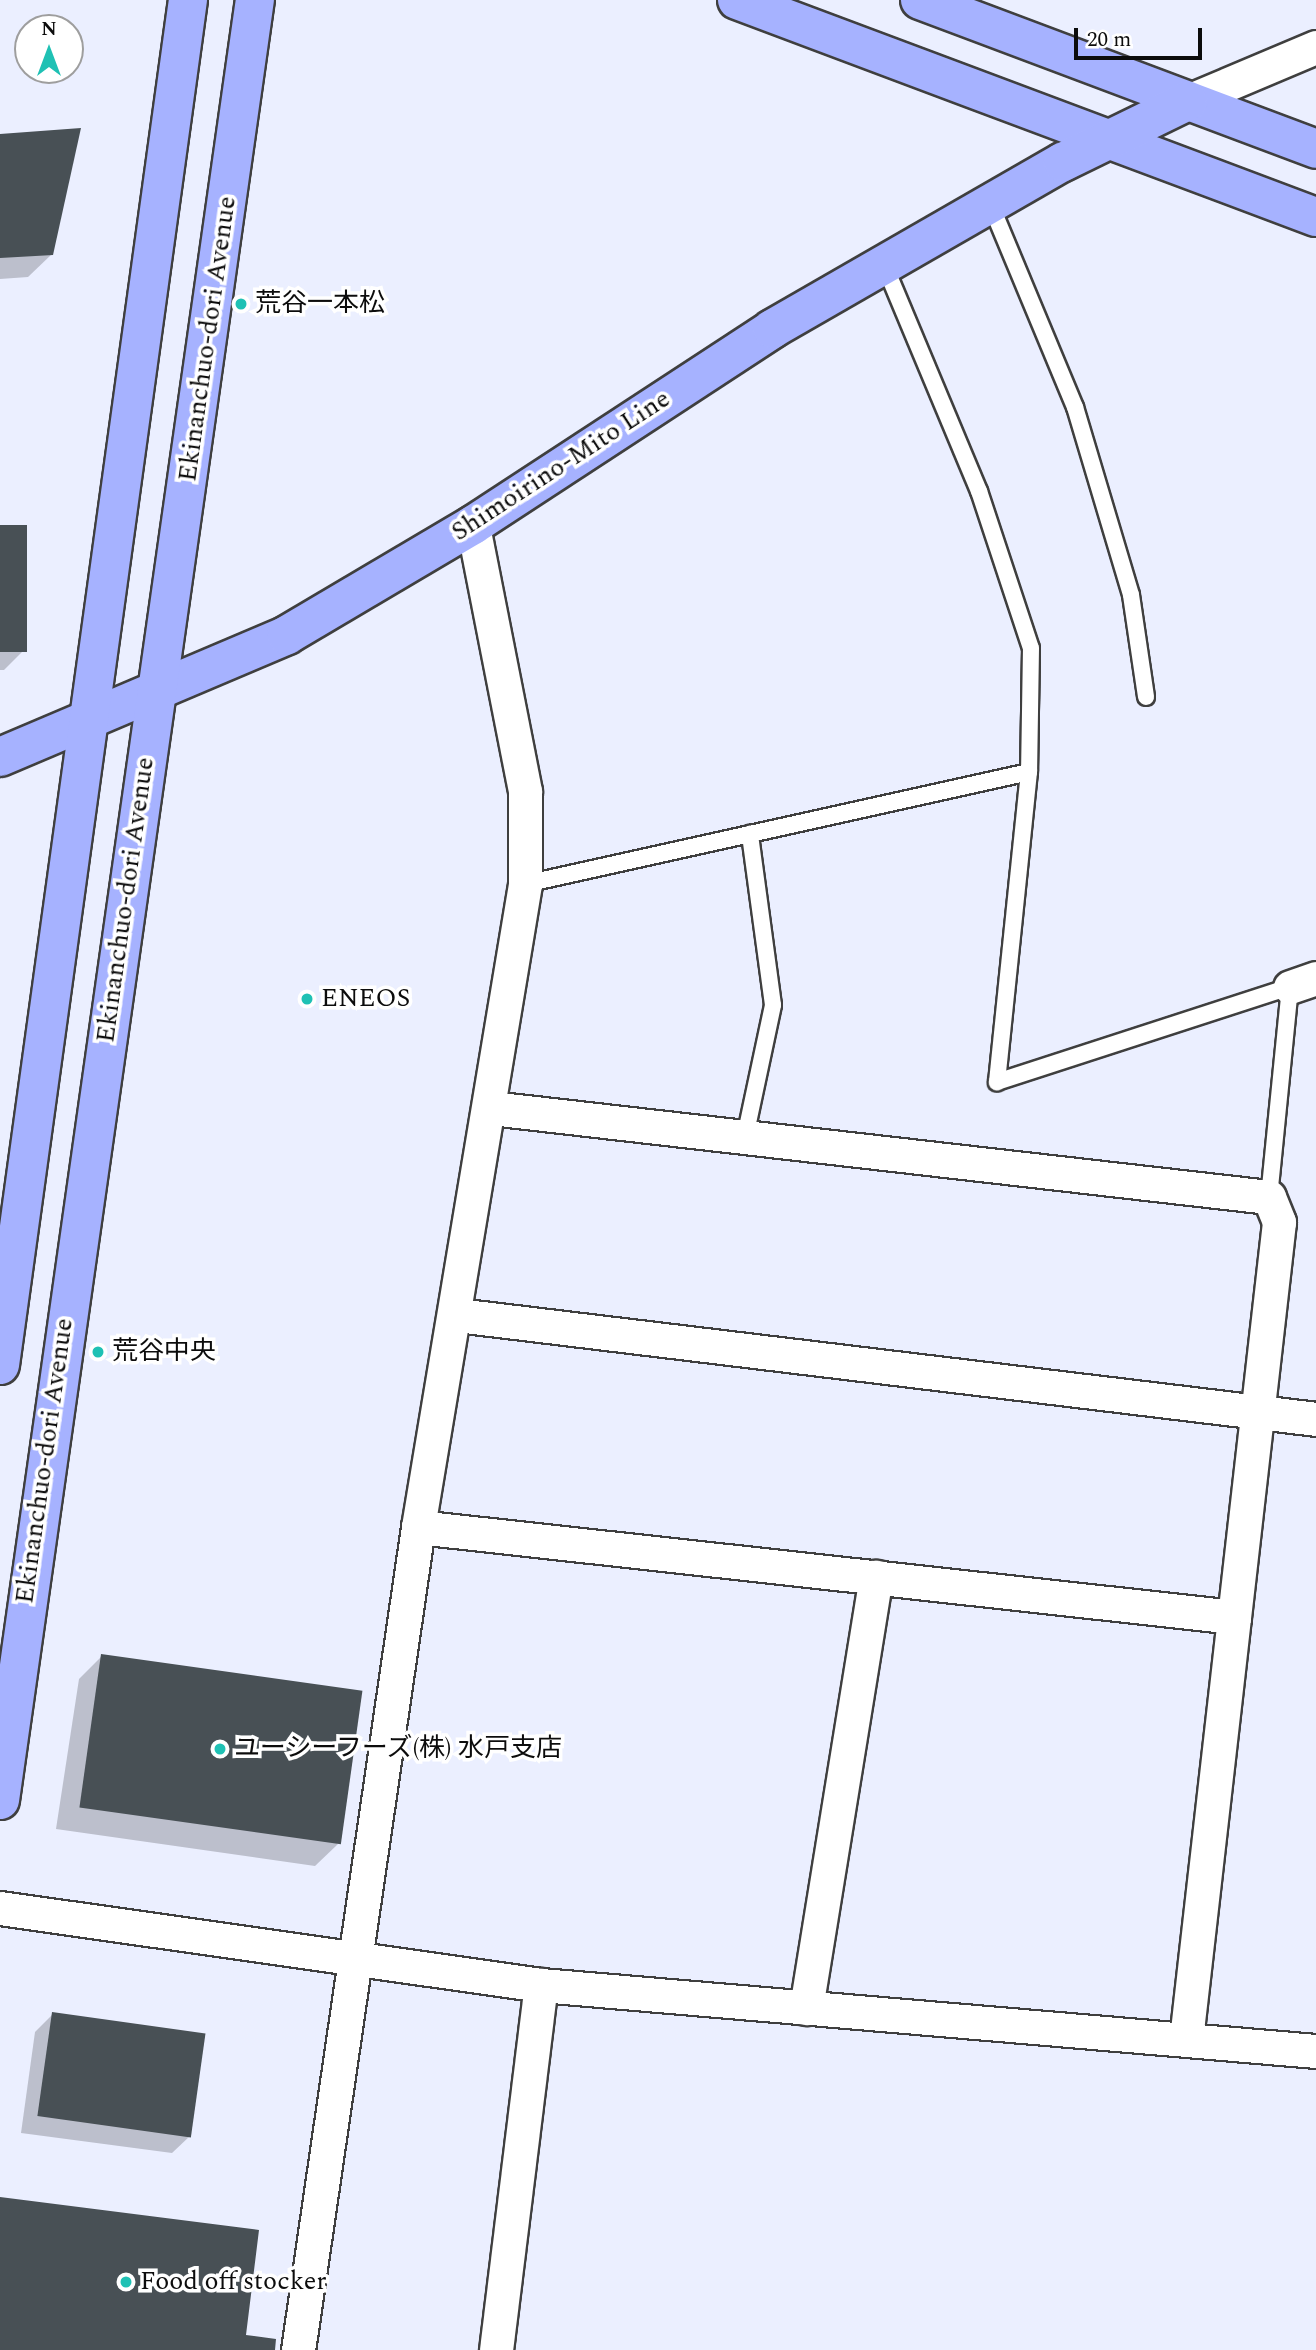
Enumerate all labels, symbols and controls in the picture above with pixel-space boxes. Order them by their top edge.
north arrow [14,14,84,84]
scale bar [1078,14,1206,58]
text: N [41,15,57,44]
text: 20 m [1087,24,1131,56]
street label: Ekinanchuo-dori Avenue [173,194,243,484]
place label: 荒谷一本松 [255,288,385,320]
marker: 荒谷一本松 [233,296,249,312]
street label: Shimoirino-Mito Line [446,384,676,548]
street label: Ekinanchuo-dori Avenue [91,755,161,1045]
place label: ENEOS [321,983,410,1015]
marker: ENEOS [299,991,315,1007]
street label: Ekinanchuo-dori Avenue [10,1316,80,1606]
place label: 荒谷中央 [112,1336,216,1368]
marker: 荒谷中央 [90,1344,106,1360]
place label: ユーシーフーズ(株) 水戸支店 [234,1733,565,1765]
marker: ユーシーフーズ(株) 水戸支店 [212,1741,228,1757]
place label: Food off stocker [140,2266,327,2298]
marker: Food off stocker [118,2274,134,2290]

